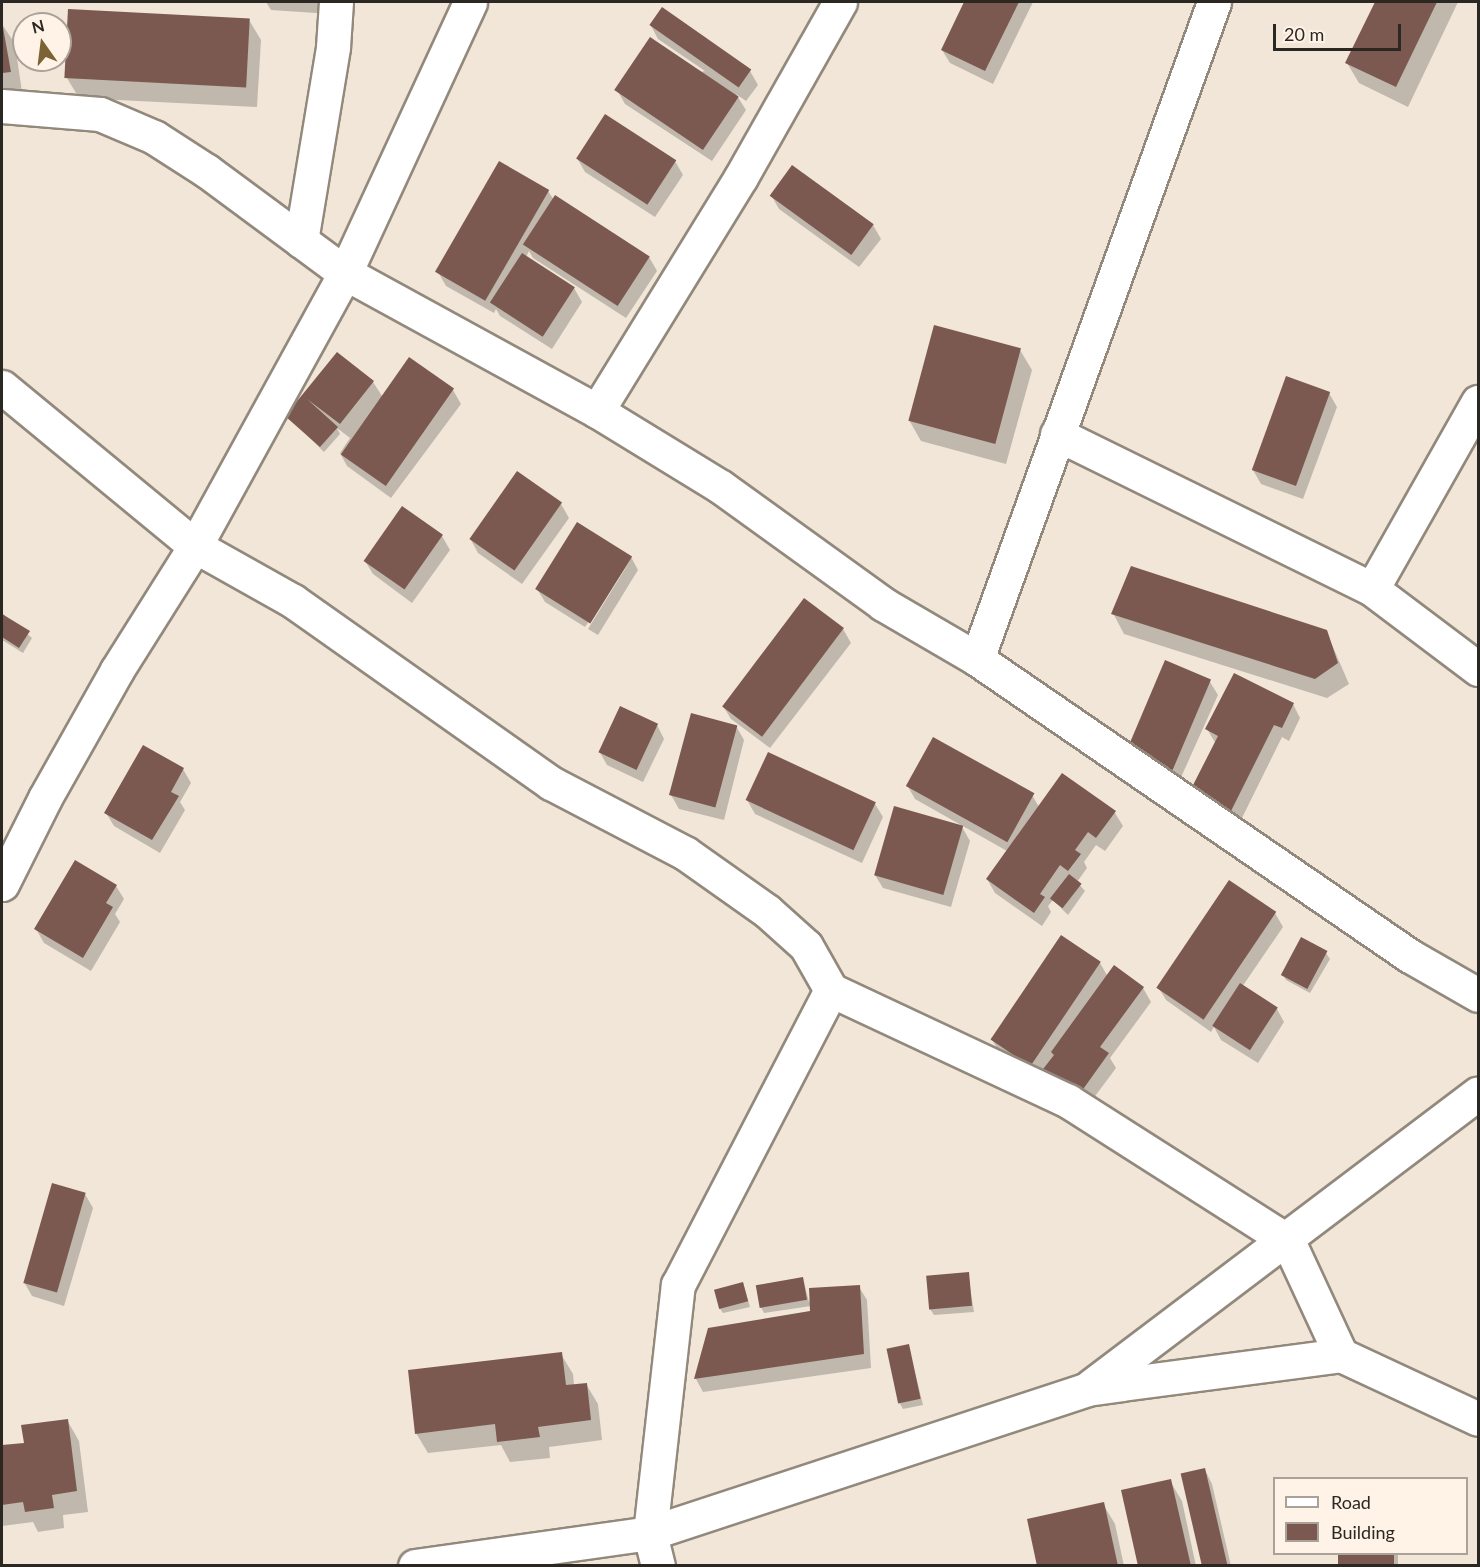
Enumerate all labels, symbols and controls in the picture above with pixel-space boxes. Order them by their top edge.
north arrow [12,12,72,72]
scale bar [1276,12,1404,50]
text: N [30,15,46,37]
text: 20 m [1284,23,1324,45]
legend [1273,1477,1468,1555]
text: Road [1331,1491,1371,1513]
text: Building [1331,1521,1395,1543]

